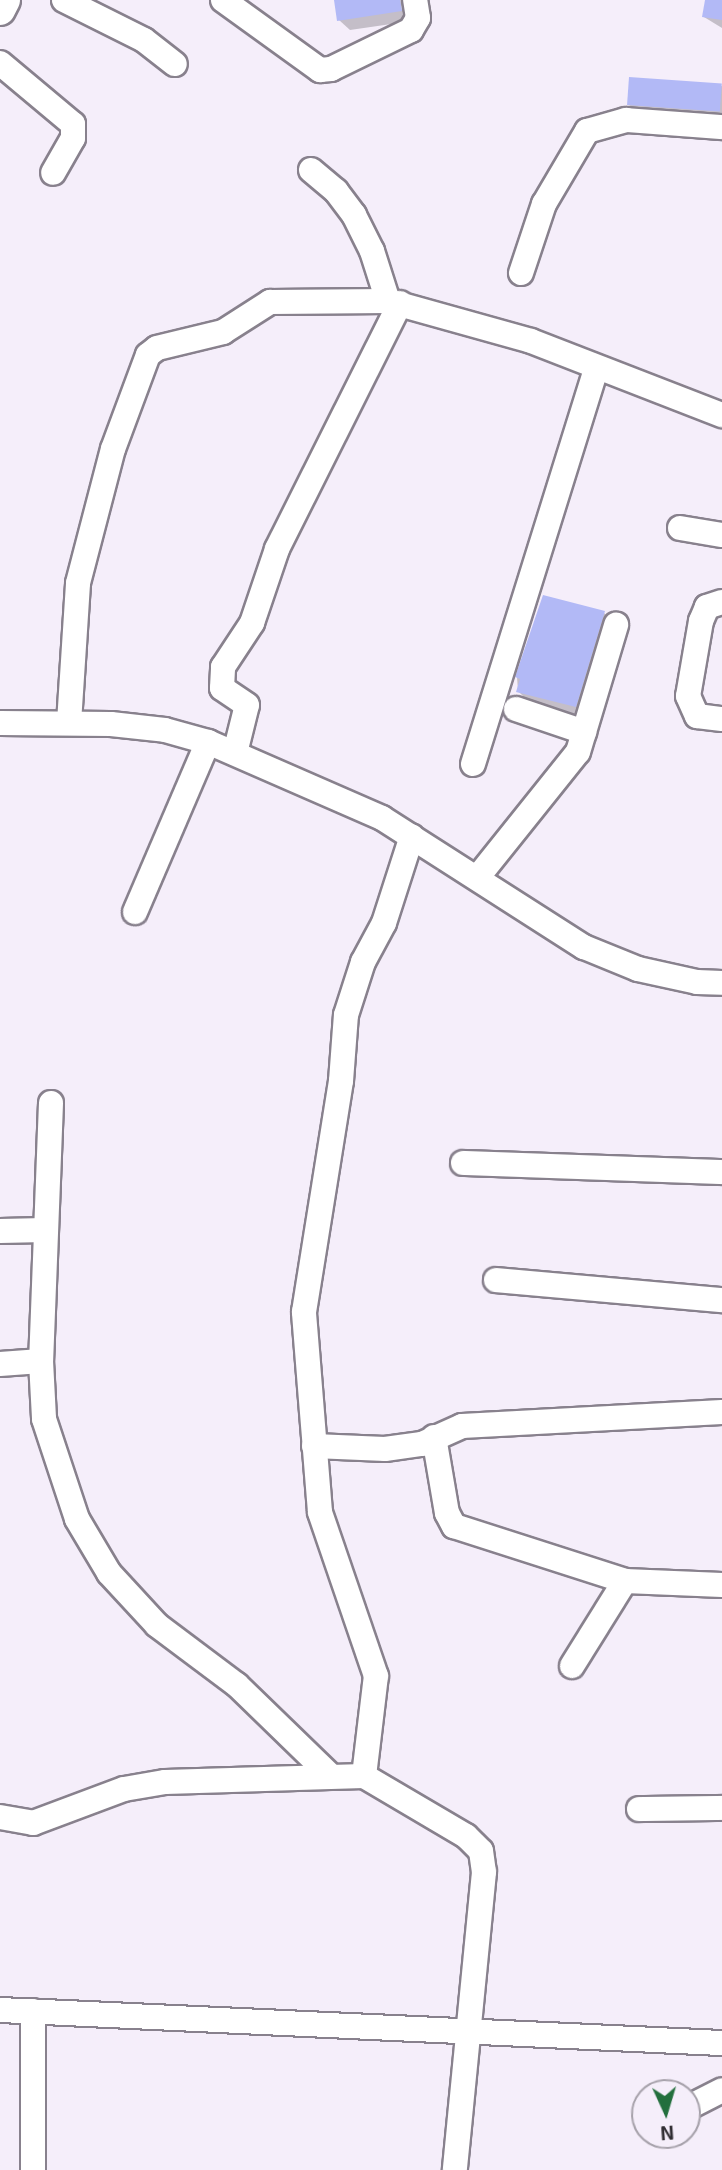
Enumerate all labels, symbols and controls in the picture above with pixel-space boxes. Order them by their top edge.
north arrow [631,2079,701,2149]
text: N [660,2122,675,2145]

